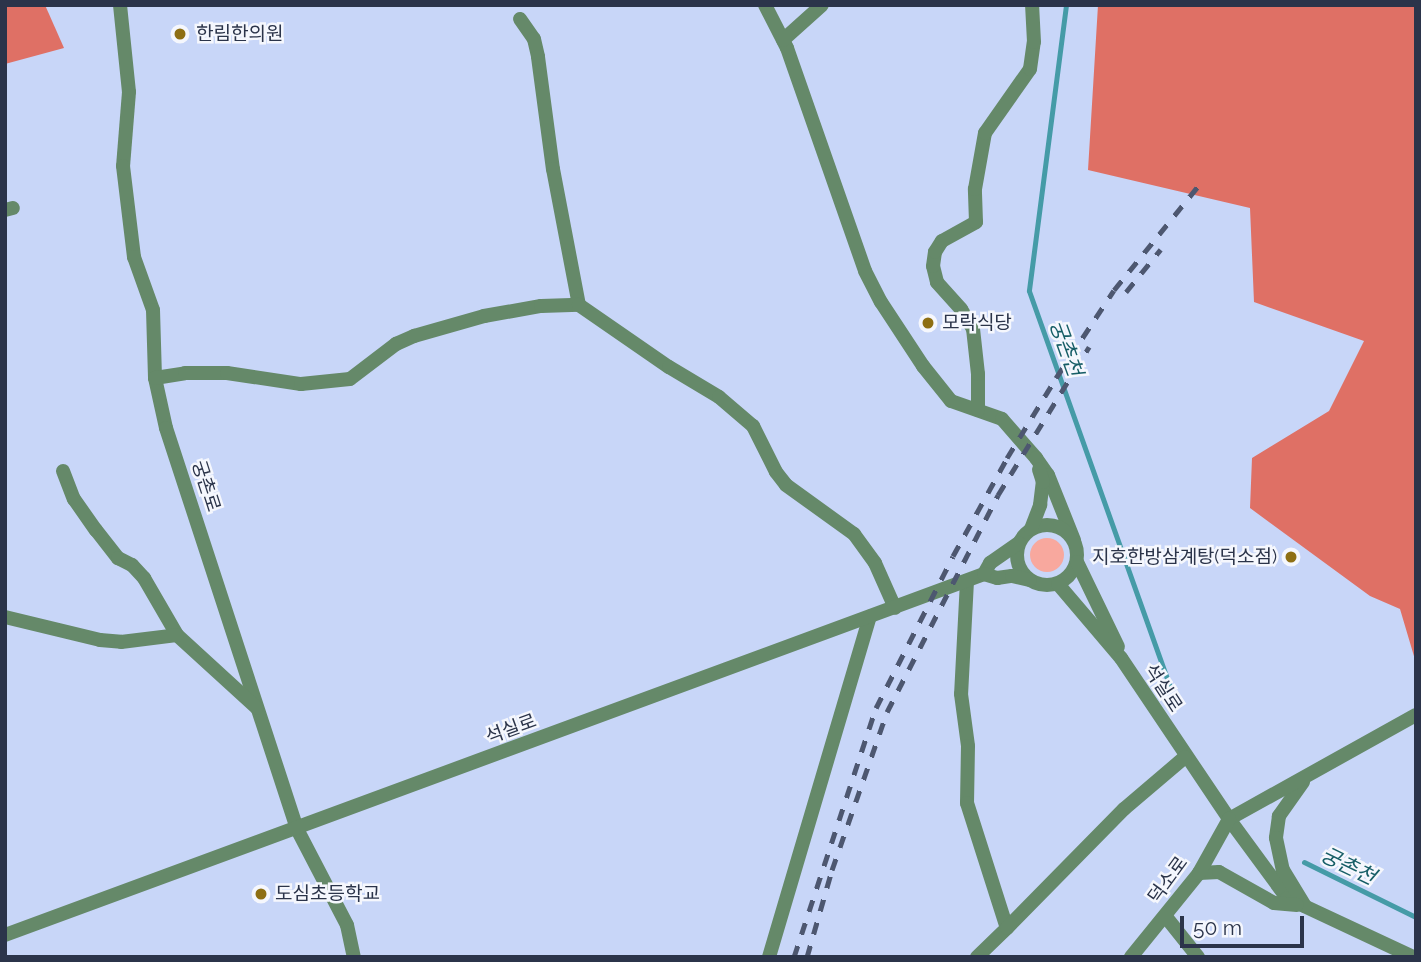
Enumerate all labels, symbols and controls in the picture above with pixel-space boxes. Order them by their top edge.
place label: 한림한의원 [196,23,283,45]
marker: 한림한의원 [170,24,190,44]
place label: 모락식당 [942,312,1012,334]
marker: 모락식당 [920,315,936,331]
water label: 궁촌천 [1044,316,1088,380]
street label: 궁촌로 [187,458,225,514]
place label: 지호한방삼계탕(덕소점) [1092,546,1277,568]
marker: 지호한방삼계탕(덕소점) [1283,549,1299,565]
street label: 석실로 [1139,660,1187,716]
street label: 석실로 [482,709,540,749]
water label: 궁촌천 [1316,842,1380,890]
street label: 덕소로 [1143,852,1193,908]
place label: 도심초등학교 [275,883,380,905]
marker: 도심초등학교 [253,886,269,902]
scale bar [1183,902,1307,946]
text: 50 m [1193,915,1242,940]

